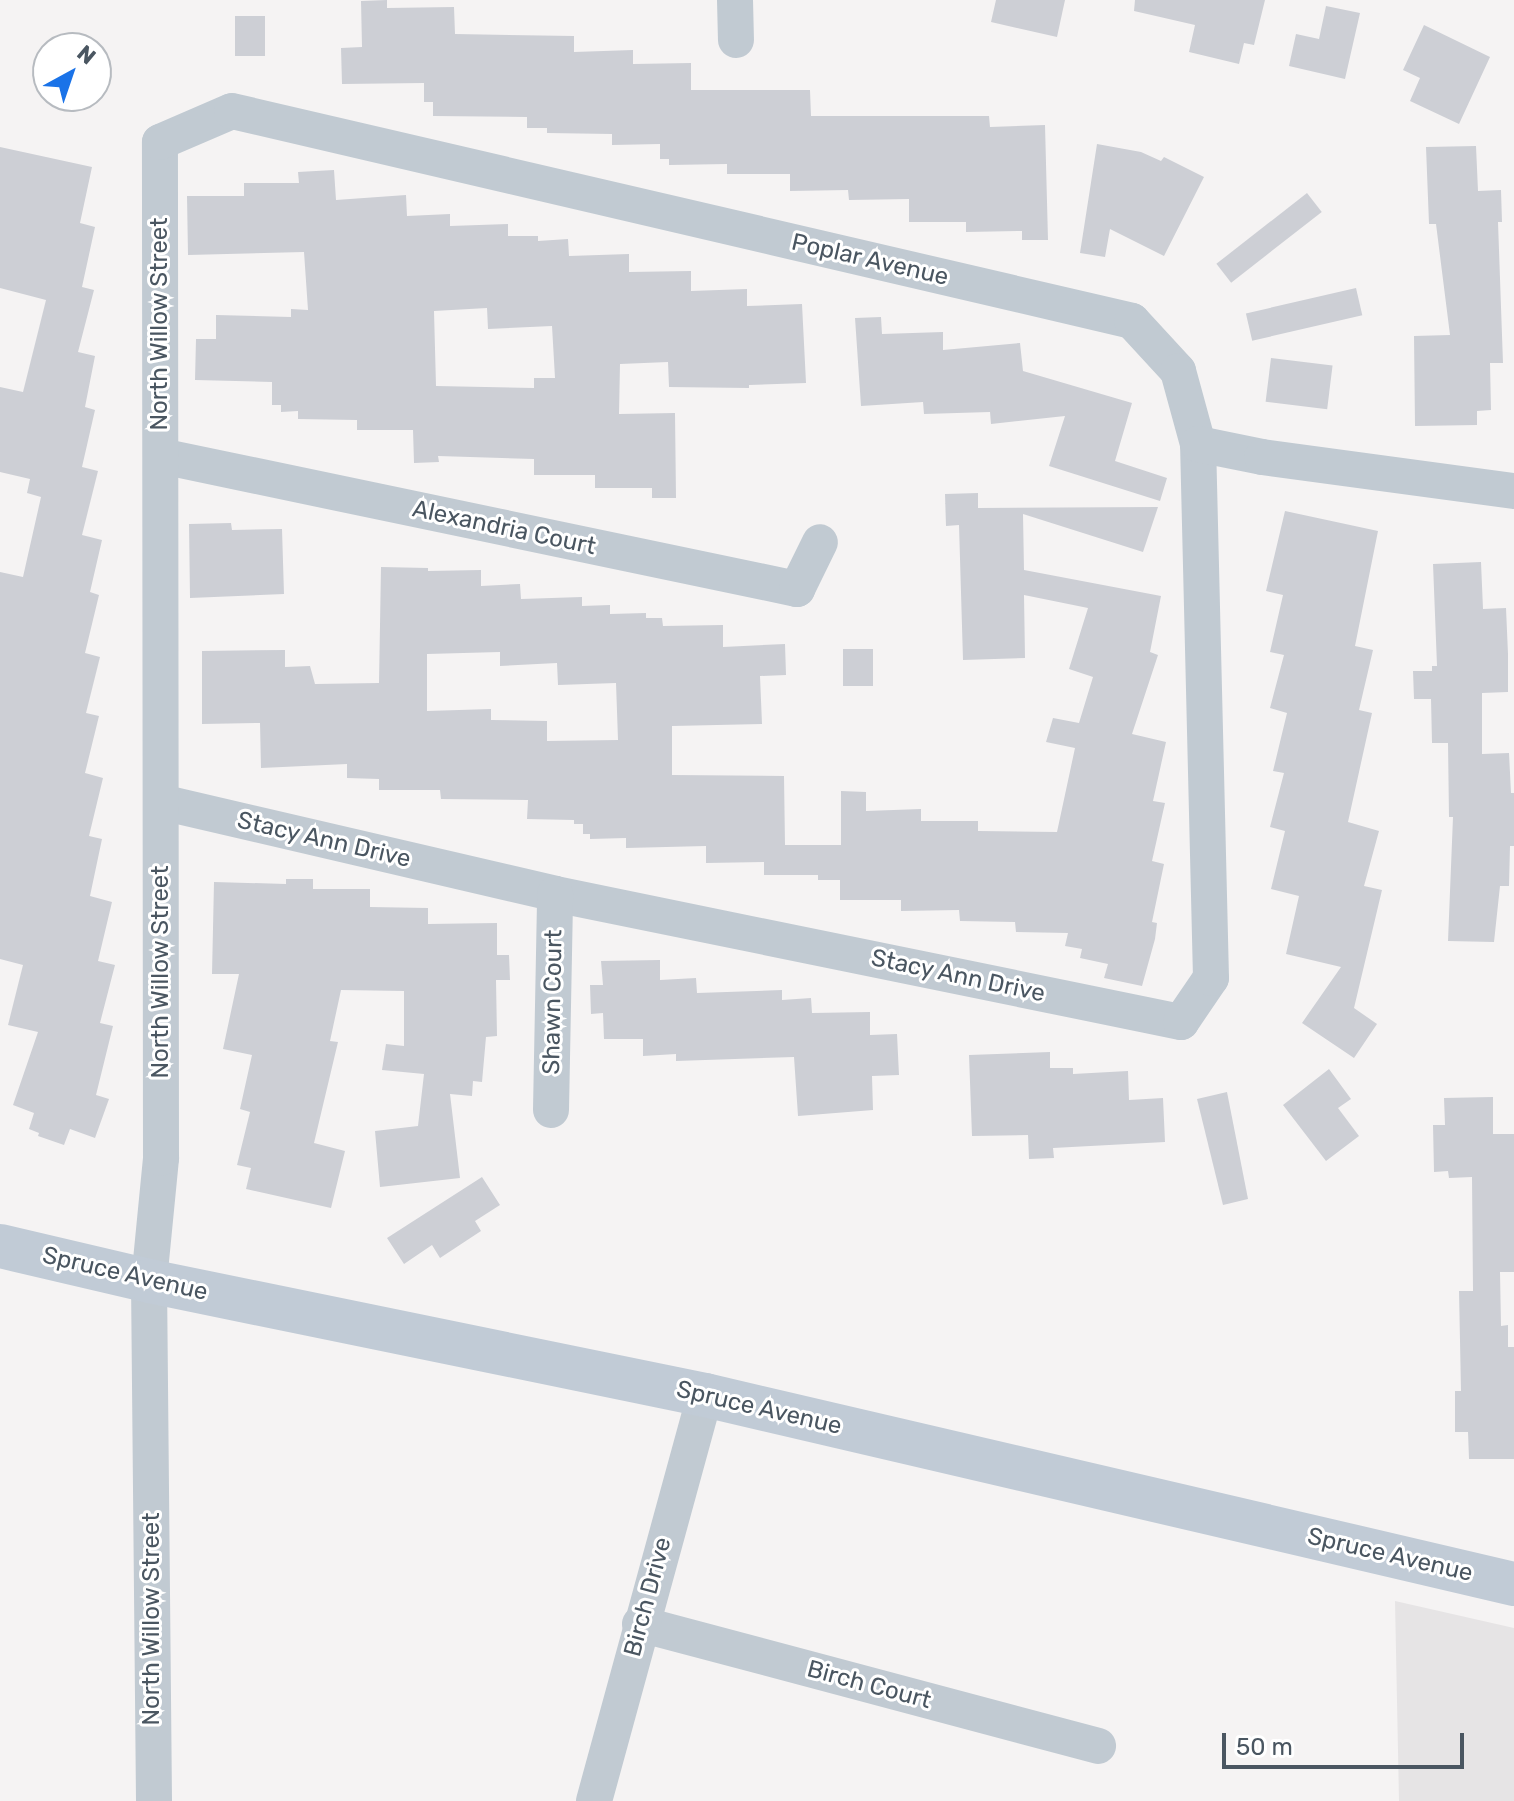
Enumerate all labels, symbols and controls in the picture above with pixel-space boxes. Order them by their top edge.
north arrow [32,32,112,112]
text: N [72,39,101,70]
street label: North Willow Street [146,217,174,431]
street label: Poplar Avenue [788,228,952,292]
street label: Alexandria Court [410,495,598,561]
street label: Stacy Ann Drive [234,806,414,874]
street label: North Willow Street [147,865,175,1079]
street label: Shawn Court [537,929,569,1075]
street label: Stacy Ann Drive [868,943,1048,1009]
street label: Spruce Avenue [39,1241,211,1307]
street label: Spruce Avenue [673,1375,845,1441]
street label: North Willow Street [138,1512,166,1726]
street label: Spruce Avenue [1304,1522,1476,1588]
street label: Birch Drive [618,1534,678,1660]
street label: Birch Court [804,1655,934,1715]
scale bar [1226,1717,1468,1767]
text: 50 m [1236,1733,1293,1761]

